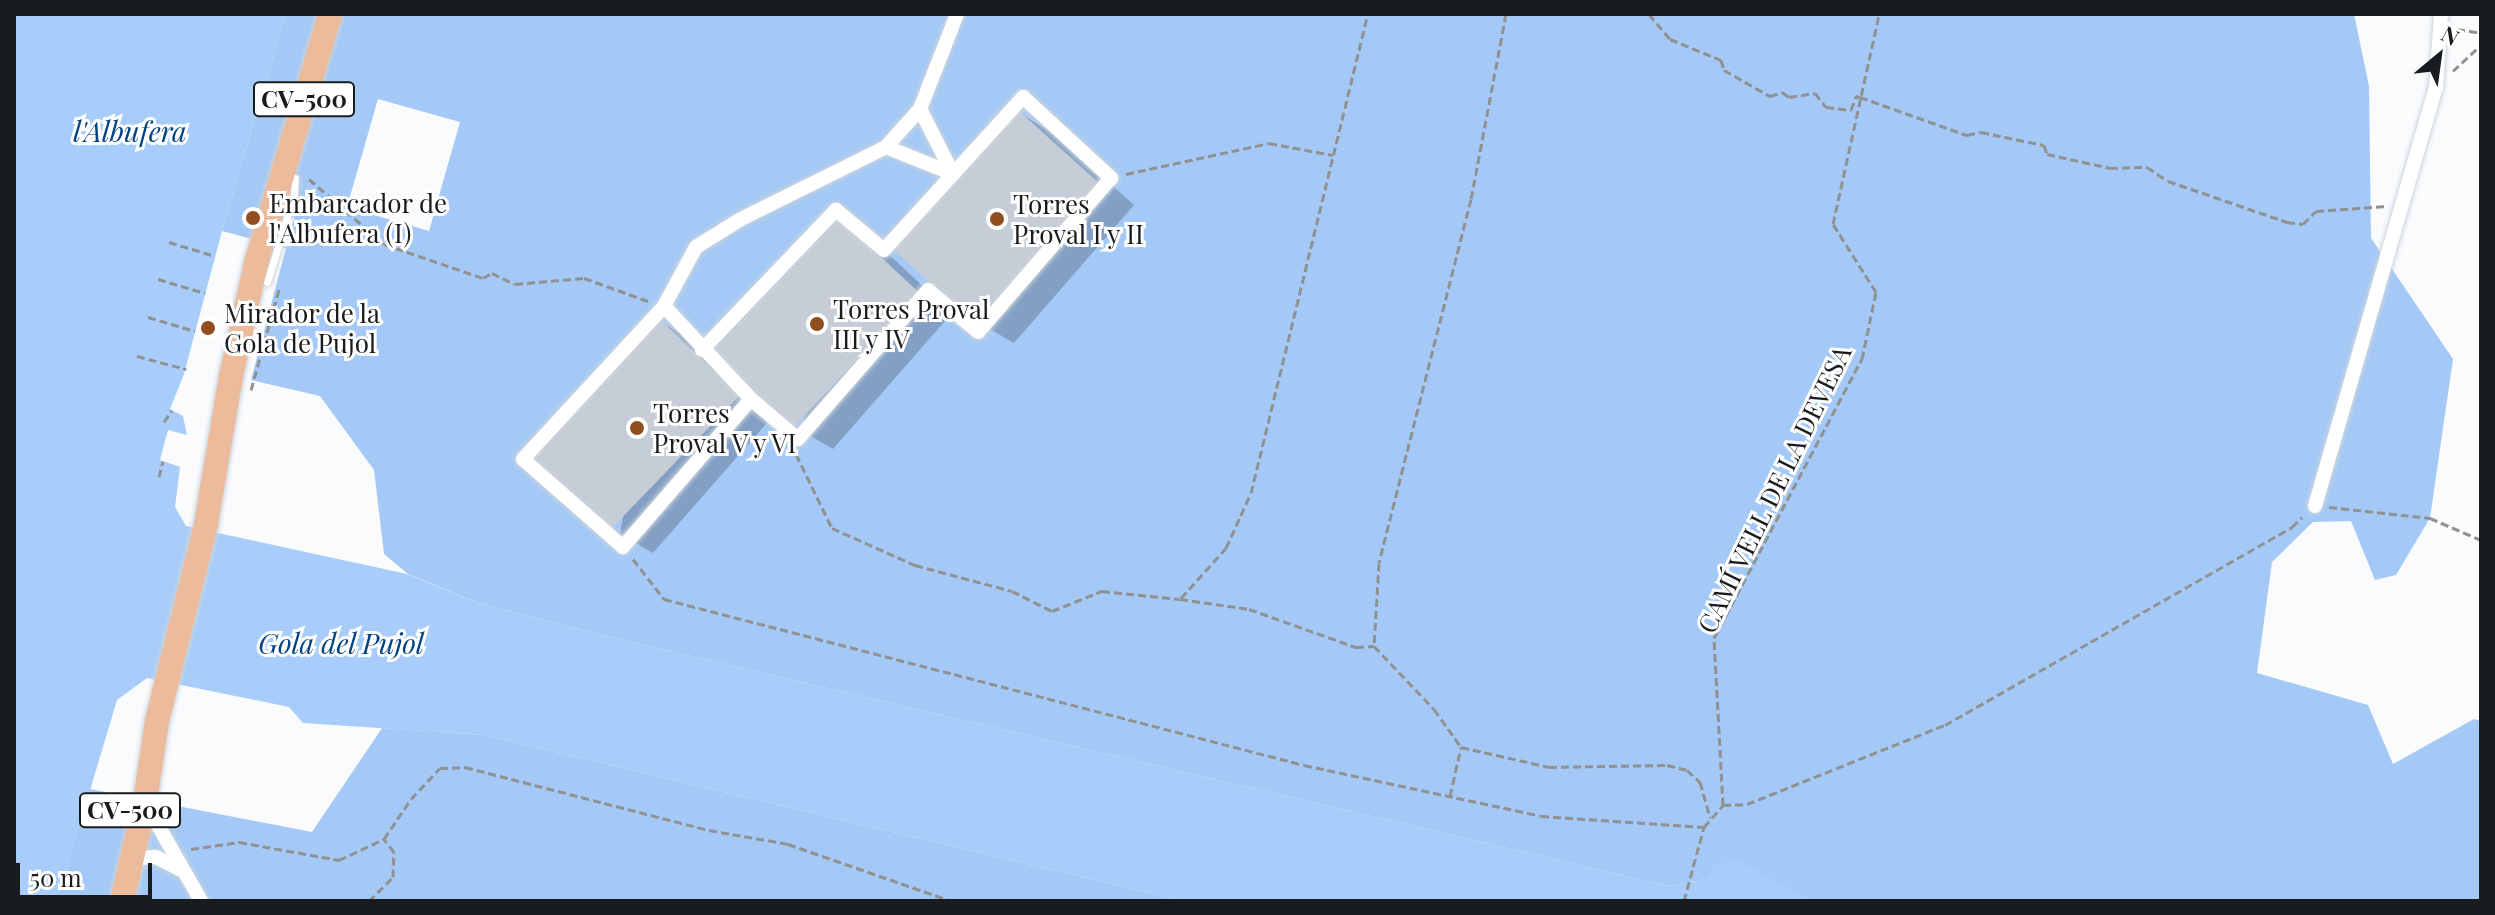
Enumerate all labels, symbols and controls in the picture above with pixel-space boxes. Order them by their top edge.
north arrow [2399,16,2479,96]
text: N [2436,18,2465,52]
road number: CV-500 [252,79,356,119]
water label: l'Albufera [73,114,187,148]
place label: Embarcador de l'Albufera (I) [269,187,448,248]
place label: Torres Proval I y II [1013,188,1145,250]
marker: Embarcador de l'Albufera (I) [244,209,262,227]
marker: Torres Proval I y II [988,210,1006,228]
place label: Torres Proval III y IV [833,293,989,354]
place label: Mirador de la Gola de Pujol [224,297,381,358]
marker: Torres Proval III y IV [808,315,826,333]
marker: Mirador de la Gola de Pujol [199,319,217,337]
street label: CAMÍ VELL DE LA DEVESA [1691,340,1857,638]
place label: Torres Proval V y VI [653,397,800,458]
marker: Torres Proval V y VI [628,419,646,437]
water label: Gola del Pujol [258,626,424,660]
road number: CV-500 [78,790,182,830]
scale bar [20,847,156,897]
text: 50 m [30,861,82,893]

